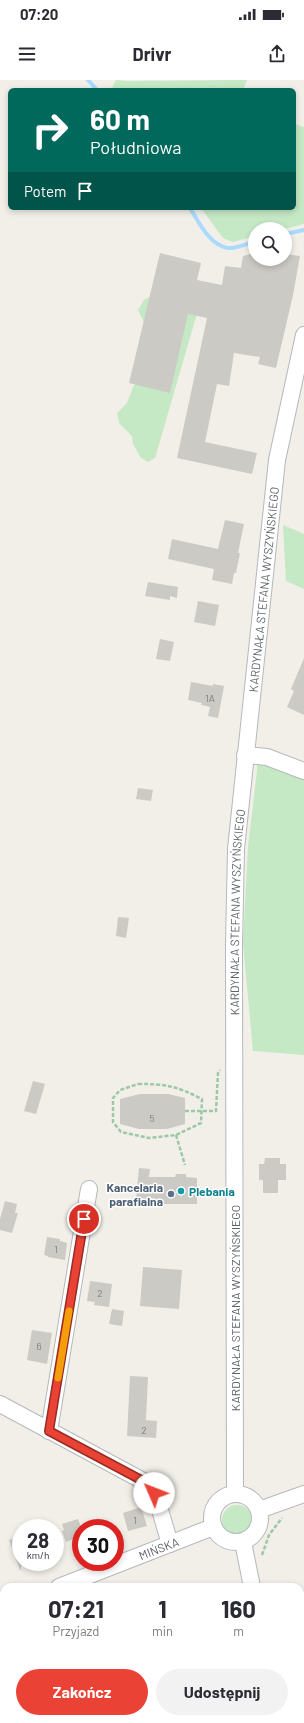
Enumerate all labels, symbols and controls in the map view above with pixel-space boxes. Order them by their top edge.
text: 07:20 [20,5,58,23]
icon: menu [16,43,38,65]
text: Drivr [133,43,171,65]
icon: share [266,43,288,65]
text: 60 m [90,102,150,136]
icon: right [24,104,76,156]
text: Południowa [90,136,182,158]
icon: arrive [74,180,96,202]
text: Potem [24,182,66,200]
map controls [248,222,292,266]
button: search [248,222,292,266]
street label: KARDYNAŁA STEFANA WYSZYŃSKIEGO [246,486,281,693]
house number: 1A [205,692,215,704]
street label: KARDYNAŁA STEFANA WYSZYŃSKIEGO [227,808,247,1015]
house number: 5 [149,1112,155,1124]
place label: Kancelaria parafialna [106,1180,163,1208]
place label: Plebania [189,1184,235,1198]
marker: Plebania [176,1186,186,1196]
marker: Kancelaria parafialna [166,1189,176,1199]
pin [67,1202,101,1236]
street label: KARDYNAŁA STEFANA WYSZYŃSKIEGO [228,1205,242,1411]
icon: arrive [73,1208,95,1230]
house number: 1 [54,1243,58,1255]
house number: 2 [97,1287,103,1299]
house number: 6 [36,1340,42,1352]
house number: 2 [141,1424,147,1436]
position arrow [133,1472,175,1514]
house number: 1 [133,1514,137,1526]
speed limit sign: 30 [72,1519,124,1571]
text: 28 [27,1528,49,1552]
street label: MIŃSKA [137,1534,181,1562]
text: km/h [27,1549,49,1561]
text: 07:21 [48,1594,104,1623]
text: 1 [158,1594,167,1623]
text: 160 [221,1594,256,1623]
text: Przyjazd [53,1623,99,1639]
text: min [152,1623,173,1639]
text: m [233,1623,244,1639]
button: Zakończ [16,1669,148,1715]
button: Udostępnij [156,1669,288,1715]

